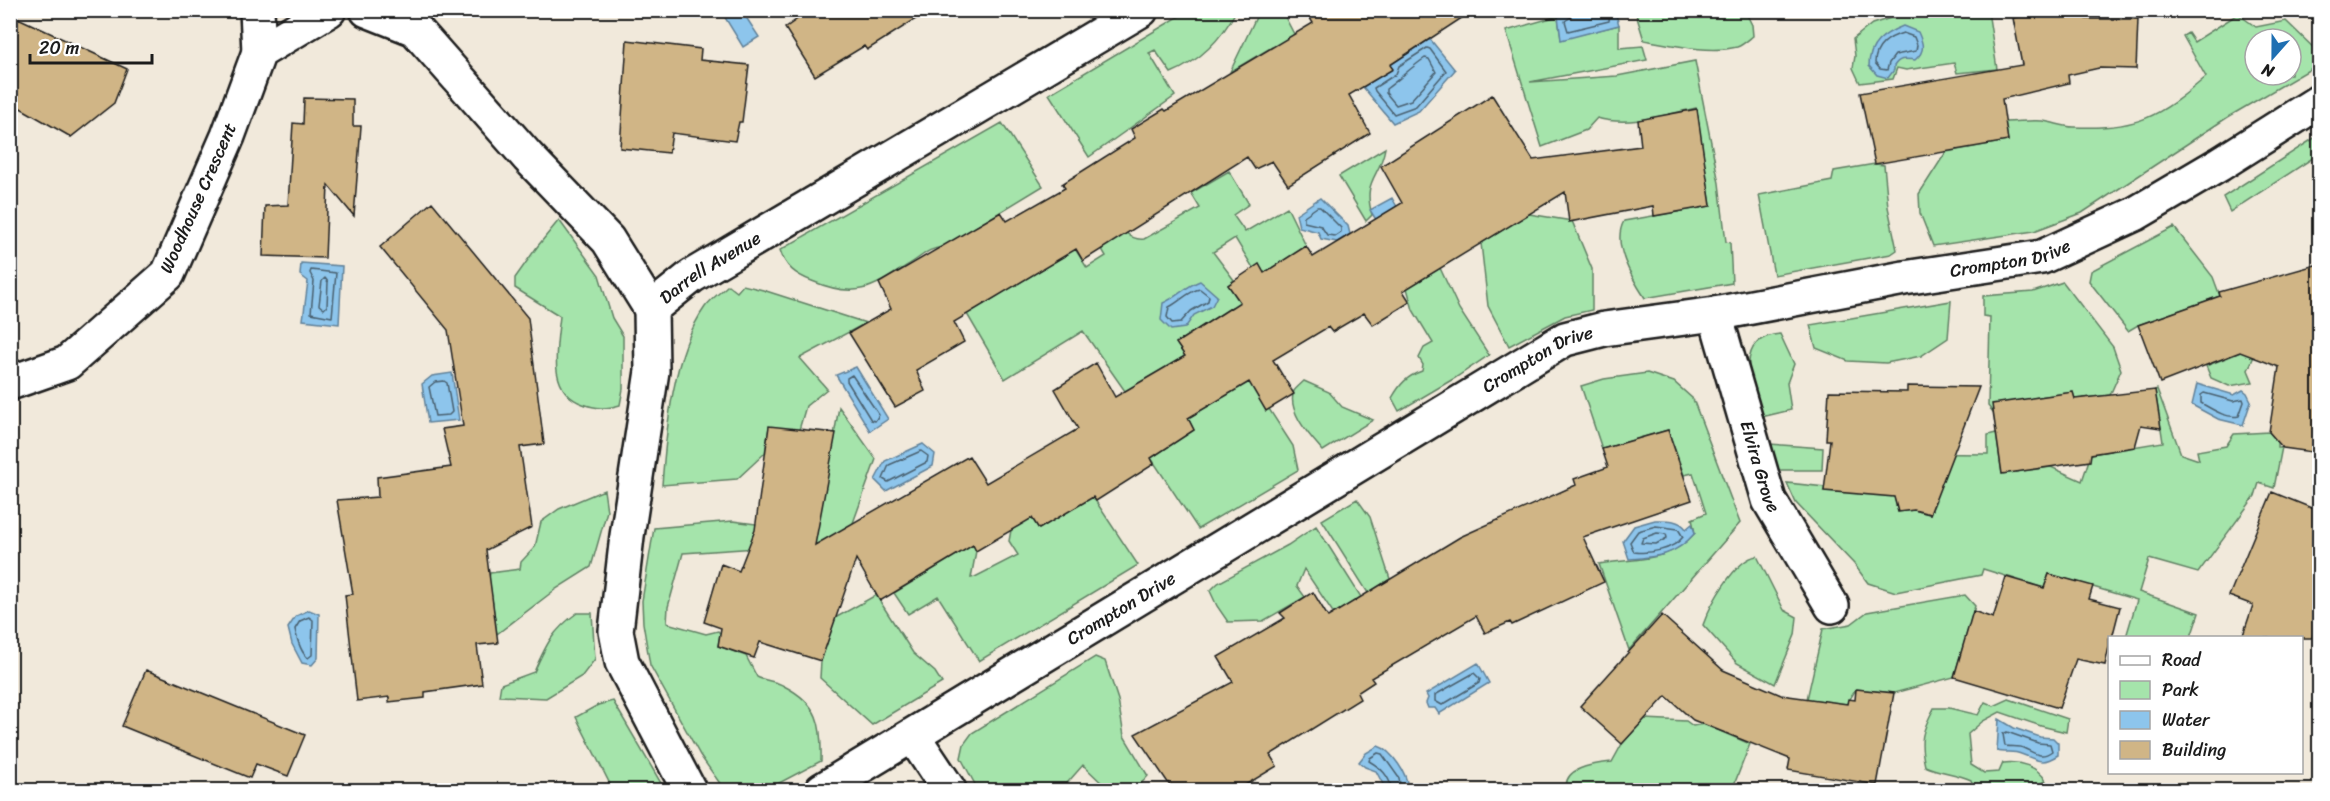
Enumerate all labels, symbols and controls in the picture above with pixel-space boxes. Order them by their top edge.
scale bar [30,27,152,65]
north arrow [2243,27,2303,87]
text: 20 m [39,32,79,64]
text: N [2257,55,2279,86]
street label: Woodhouse Crescent [150,117,246,279]
street label: Darrell Avenue [652,222,767,313]
street label: Crompton Drive [1948,230,2076,287]
street label: Crompton Drive [1476,316,1597,402]
street label: Elvira Grove [1731,417,1789,519]
street label: Crompton Drive [1060,563,1182,654]
legend [2108,636,2303,774]
text: Road [2162,644,2202,676]
text: Park [2162,674,2199,706]
text: Water [2162,704,2211,736]
text: Building [2162,734,2226,766]

